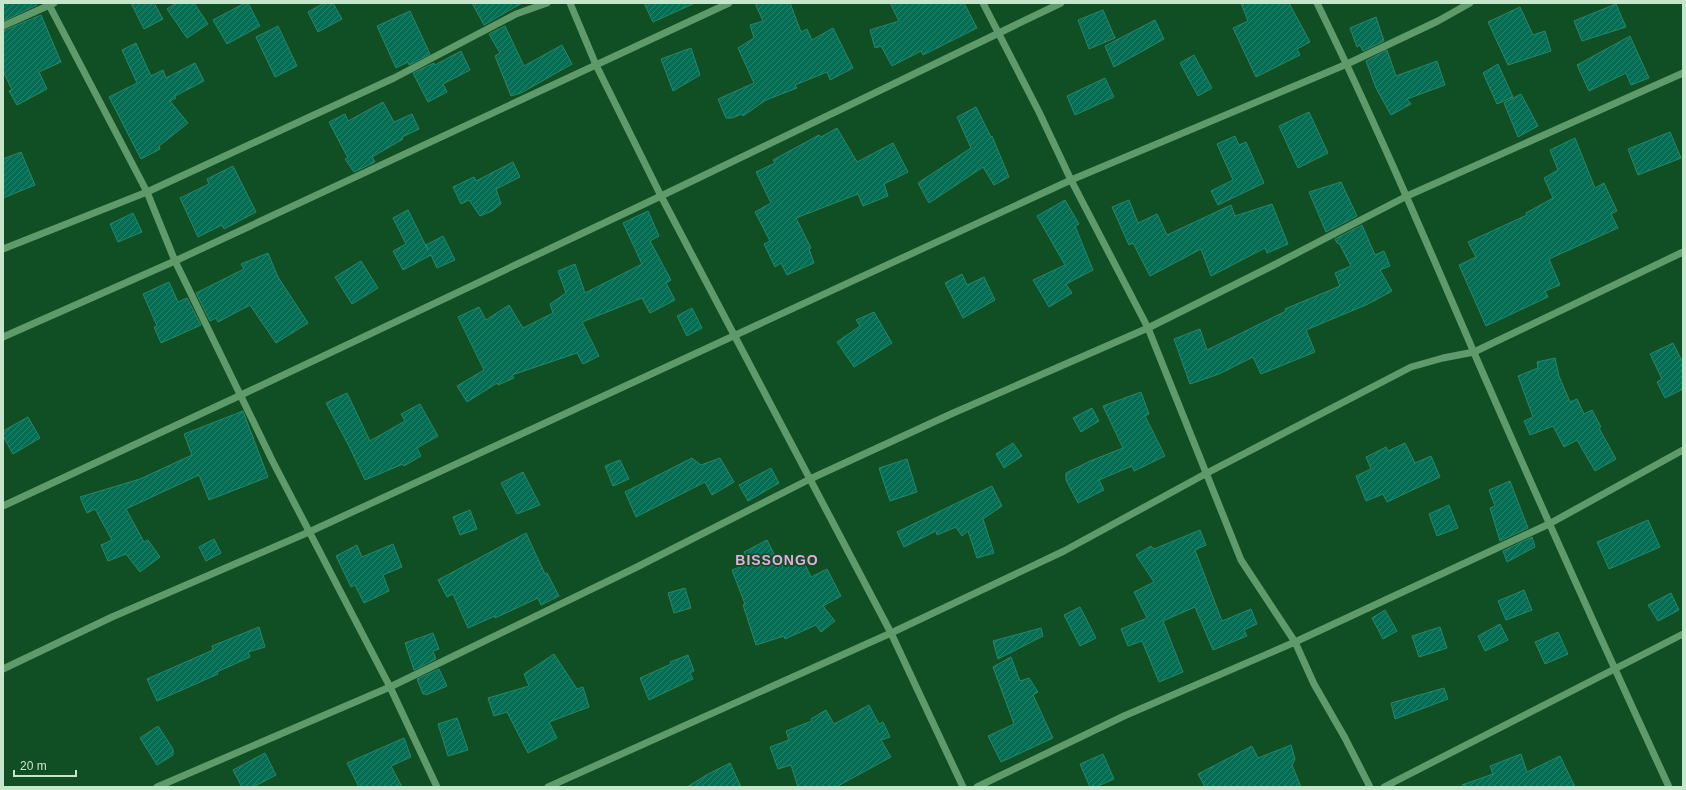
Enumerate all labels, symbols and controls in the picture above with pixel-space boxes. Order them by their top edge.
district label: BISSONGO [735,552,819,568]
scale bar [14,752,76,778]
text: 20 m [20,759,47,773]

